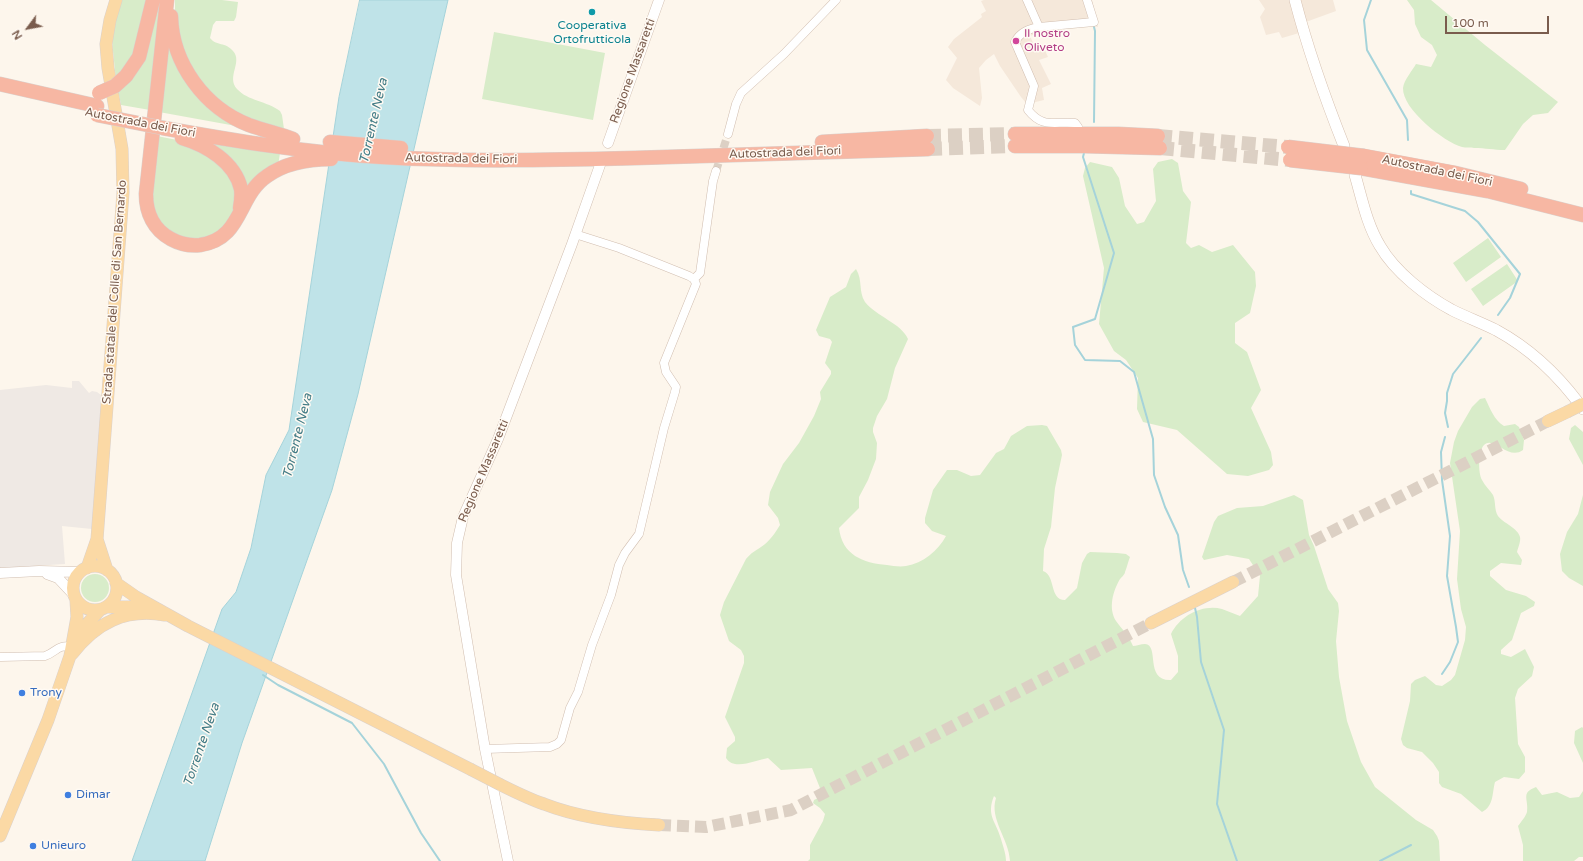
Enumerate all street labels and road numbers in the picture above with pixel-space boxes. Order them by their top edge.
street label: Regione Massaretti [607,17,659,125]
street label: Autostrada dei Fiori [83,105,197,141]
street label: Autostrada dei Fiori [729,144,841,162]
street label: Autostrada dei Fiori [405,151,517,167]
street label: Autostrada dei Fiori [1380,152,1494,190]
street label: Strada statale del Colle di San Bernardo [100,179,130,405]
street label: Regione Massaretti [456,417,512,525]

